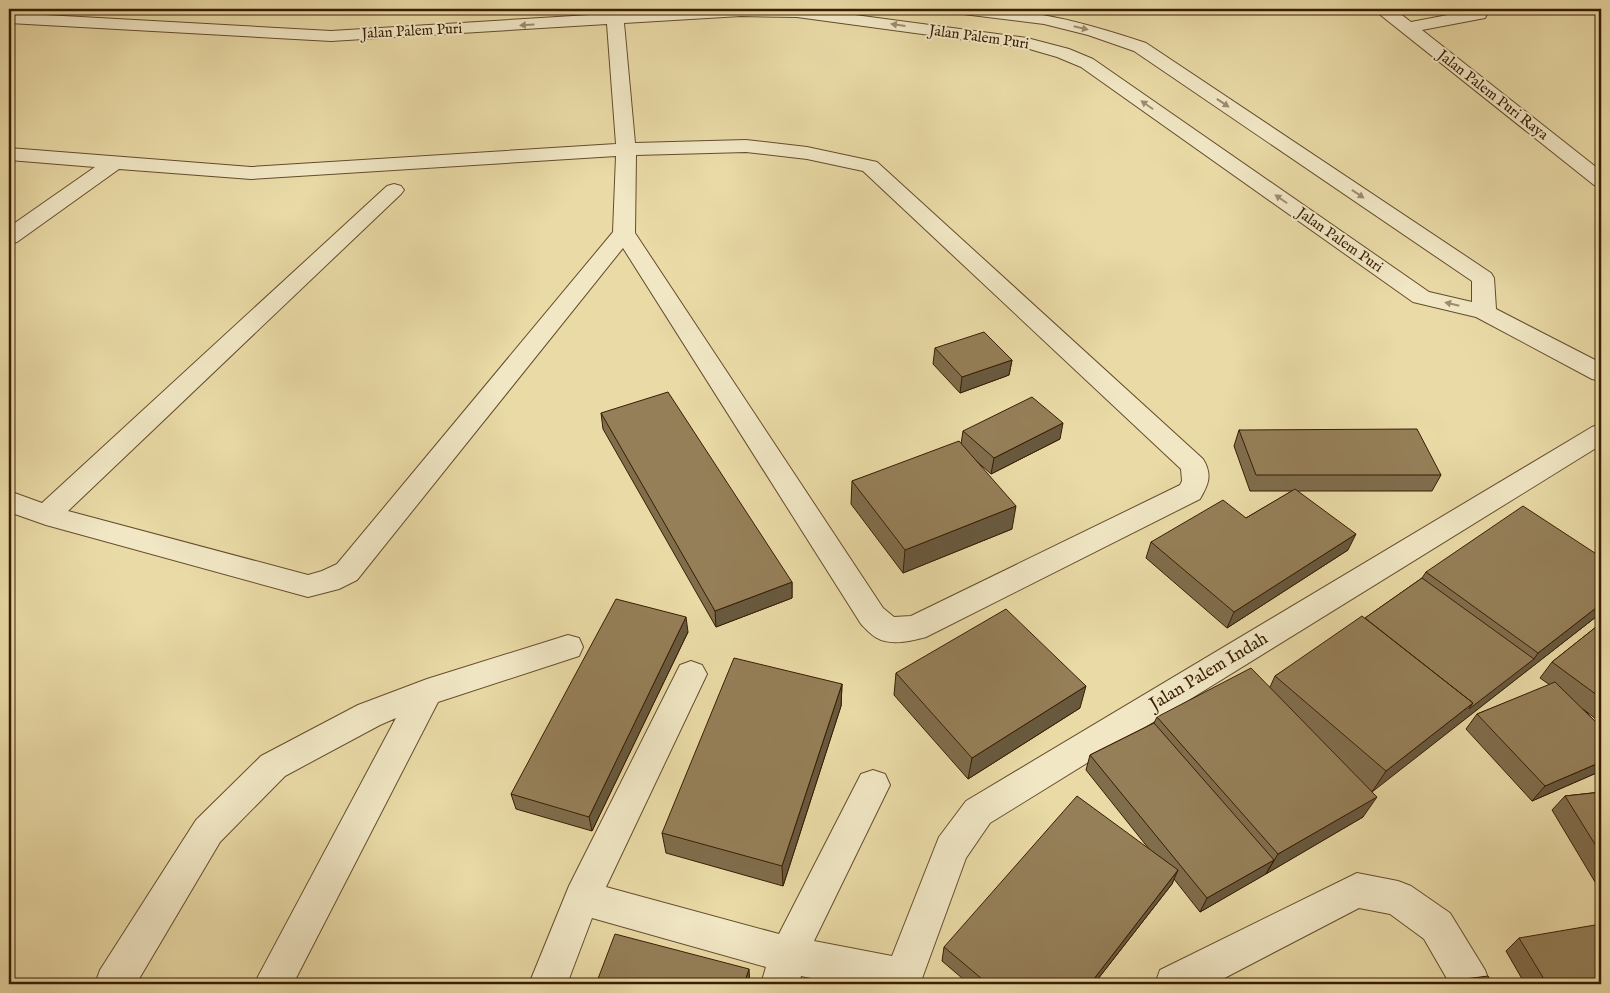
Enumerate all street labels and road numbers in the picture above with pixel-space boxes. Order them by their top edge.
street label: Jalan Palem Puri [359,19,463,43]
street label: Jalan Palem Puri [926,20,1030,53]
street label: Jalan Palem Puri Raya [1432,45,1553,145]
street label: Jalan Palem Puri [1292,202,1387,277]
street label: Jalan Palem Indah [1144,627,1273,717]

